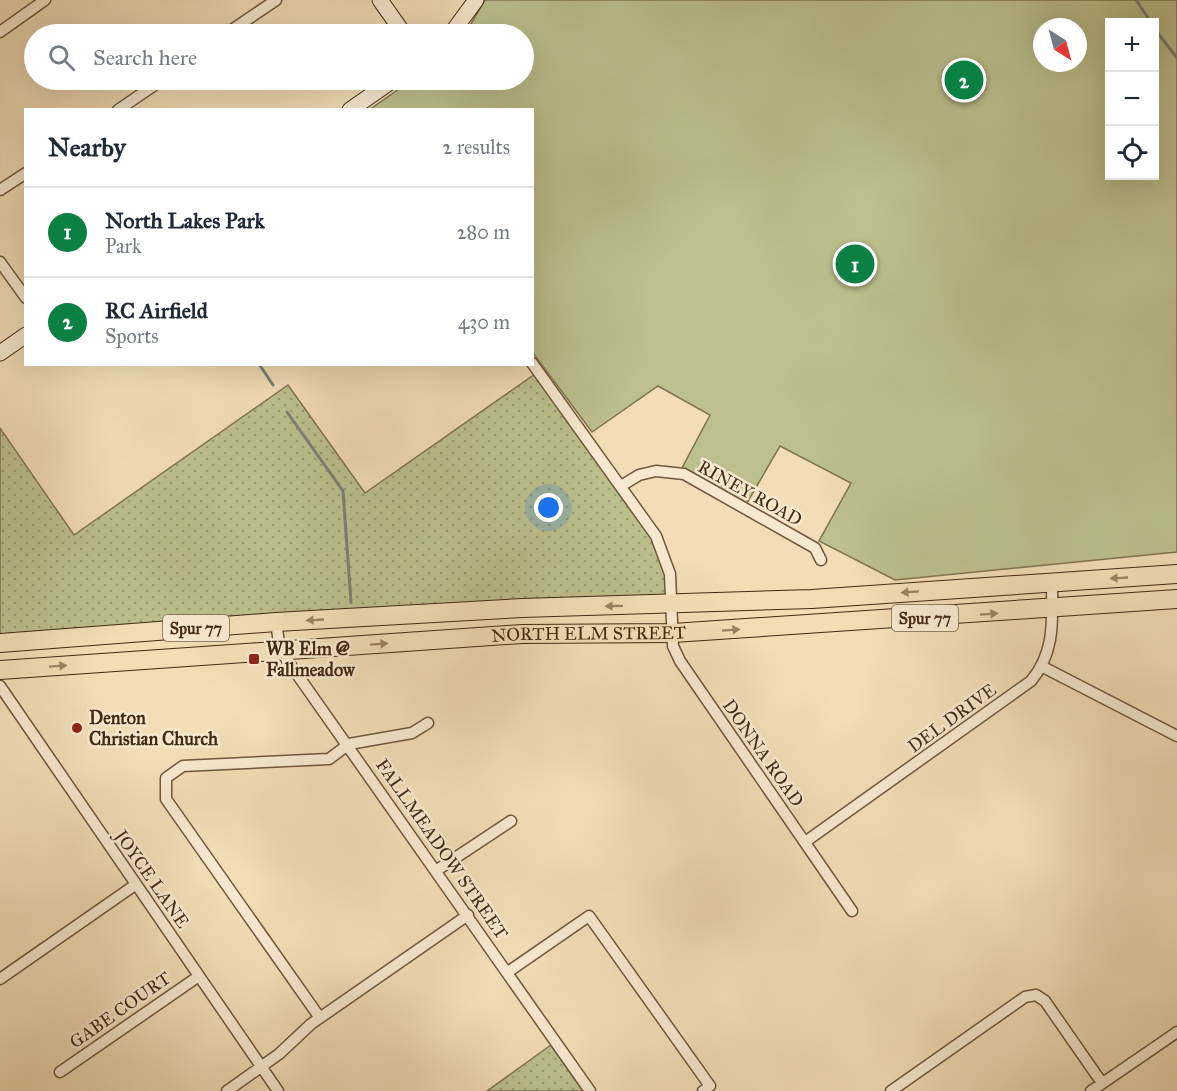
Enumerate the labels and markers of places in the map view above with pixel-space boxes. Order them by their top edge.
pin: 2 [944,58,984,103]
pin: 1 [836,242,874,286]
place label: WB Elm @ Fallmeadow [266,638,356,681]
marker: WB Elm @ Fallmeadow [247,652,261,666]
place label: Denton Christian Church [89,707,219,750]
marker: Denton Christian Church [70,721,84,735]

